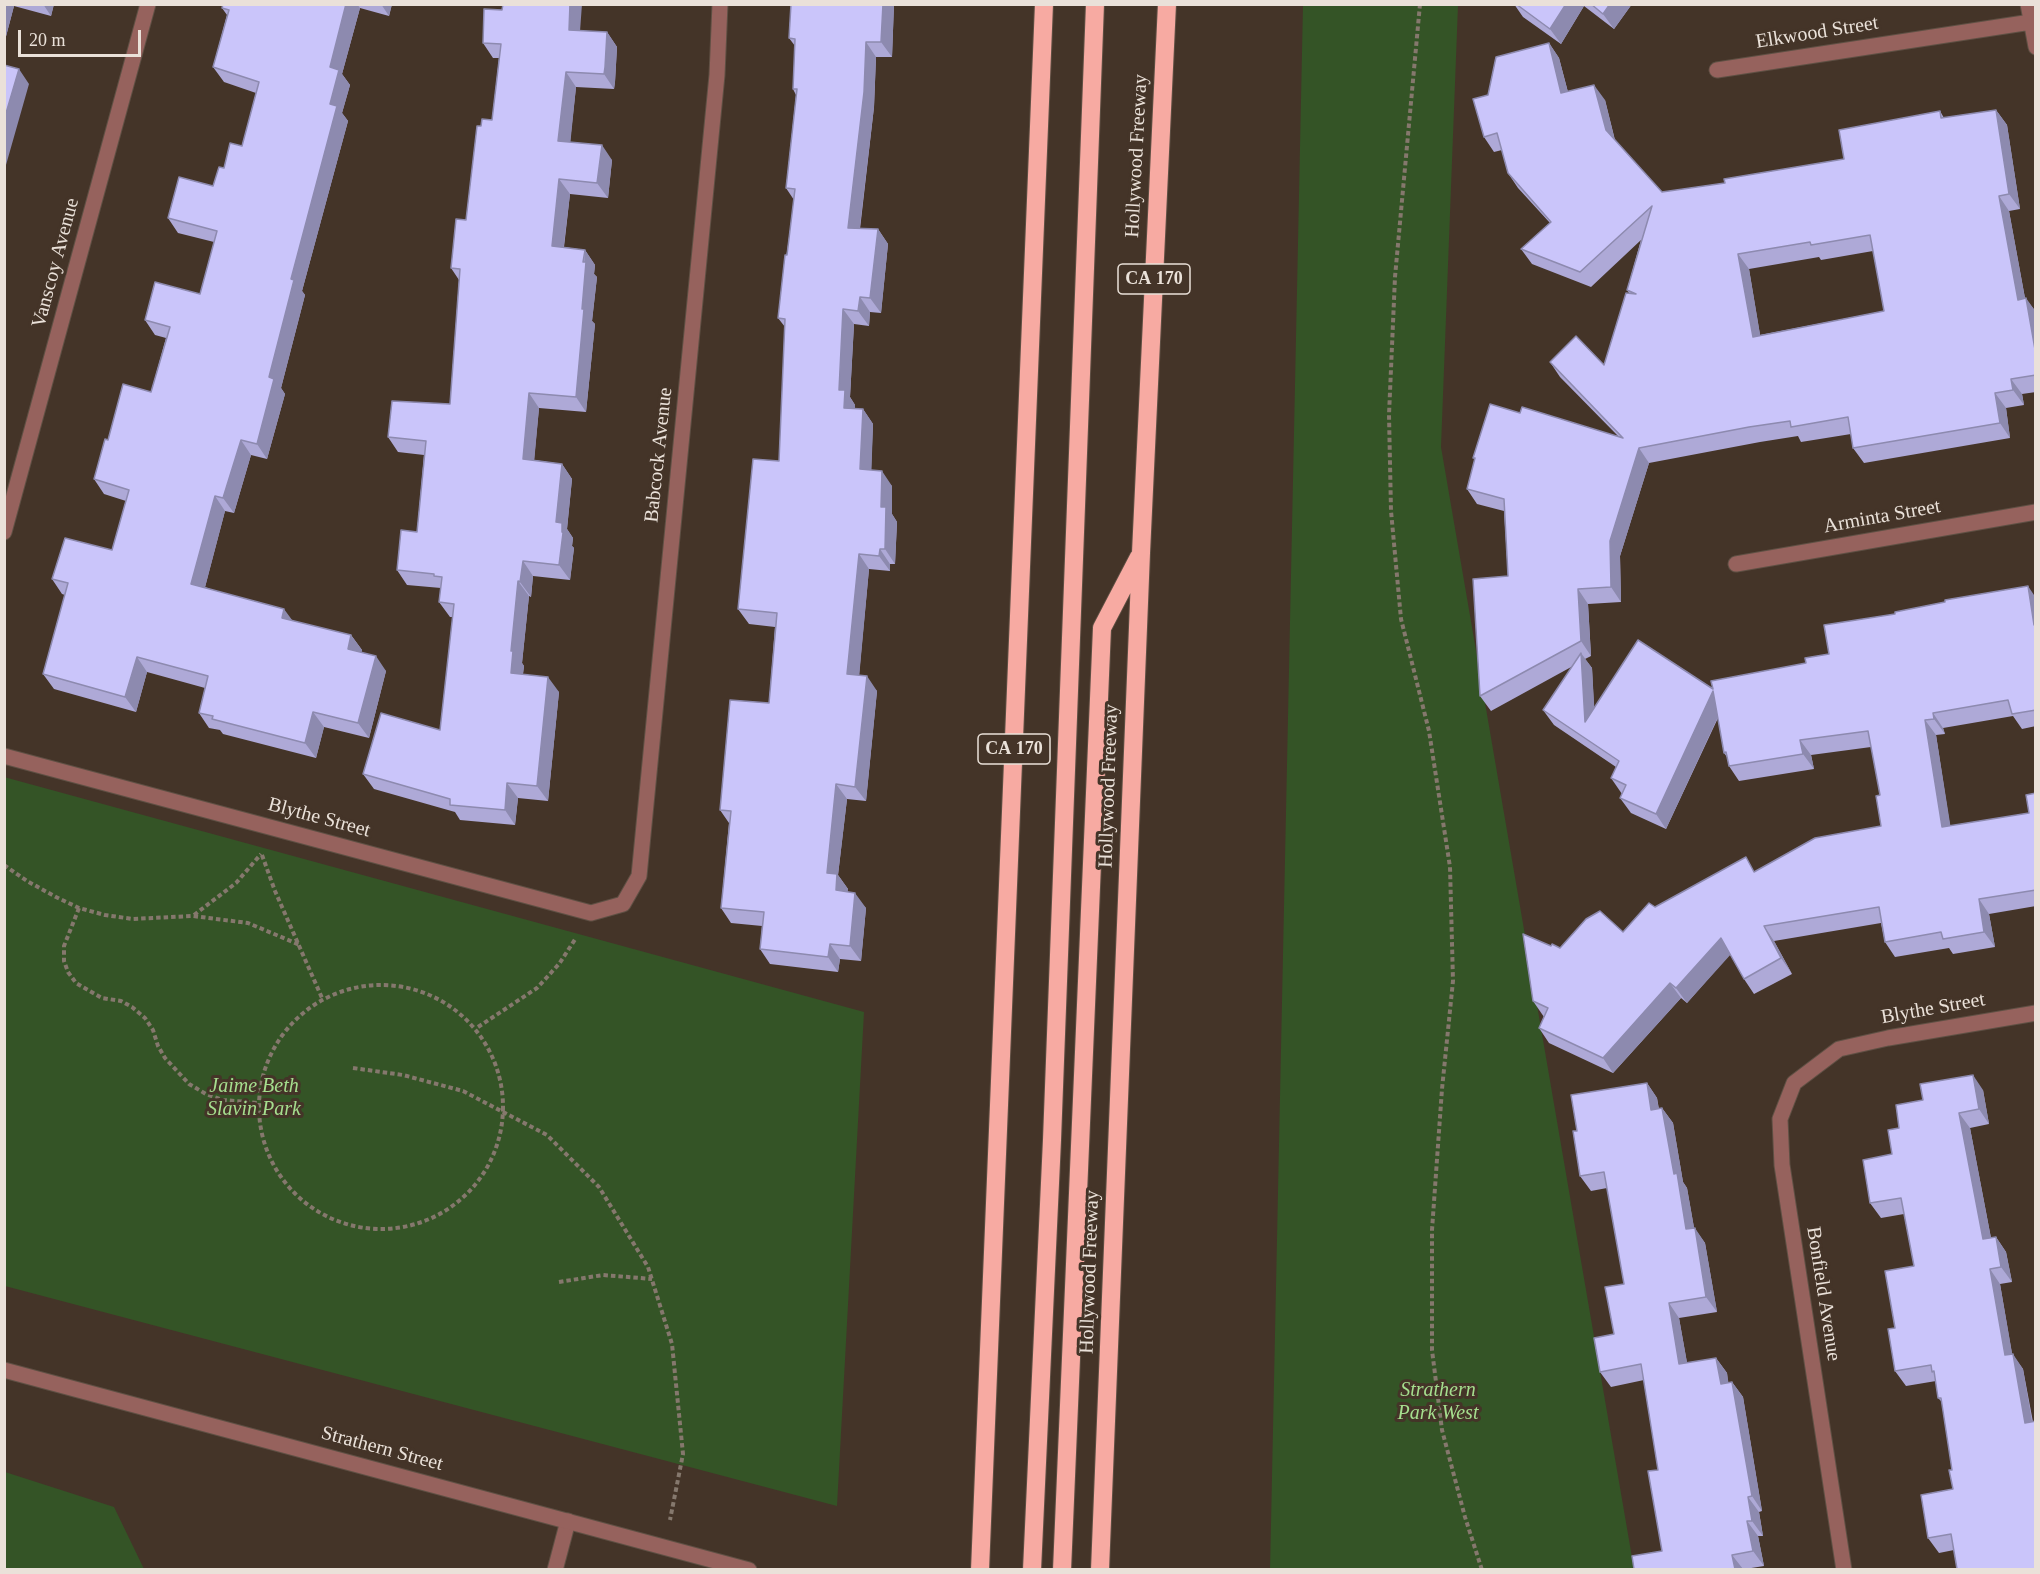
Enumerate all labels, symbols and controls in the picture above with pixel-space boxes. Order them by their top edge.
street label: Elkwood Street [1754,11,1880,55]
scale bar [21,18,144,56]
text: 20 m [29,30,66,50]
street label: Hollywood Freeway [1121,74,1153,238]
street label: Vanscoy Avenue [27,195,85,331]
road number: CA 170 [1118,264,1190,294]
street label: Babcock Avenue [640,386,678,524]
street label: Arminta Street [1822,495,1942,539]
street label: Hollywood Freeway [1094,704,1124,868]
road number: CA 170 [978,734,1050,764]
street label: Blythe Street [265,793,373,843]
street label: Blythe Street [1879,988,1987,1030]
park label: Jaime Beth Slavin Park [207,1075,301,1122]
street label: Hollywood Freeway [1075,1190,1105,1354]
street label: Bonfield Avenue [1801,1225,1845,1363]
park label: Strathern Park West [1398,1379,1478,1426]
street label: Strathern Street [319,1421,445,1477]

